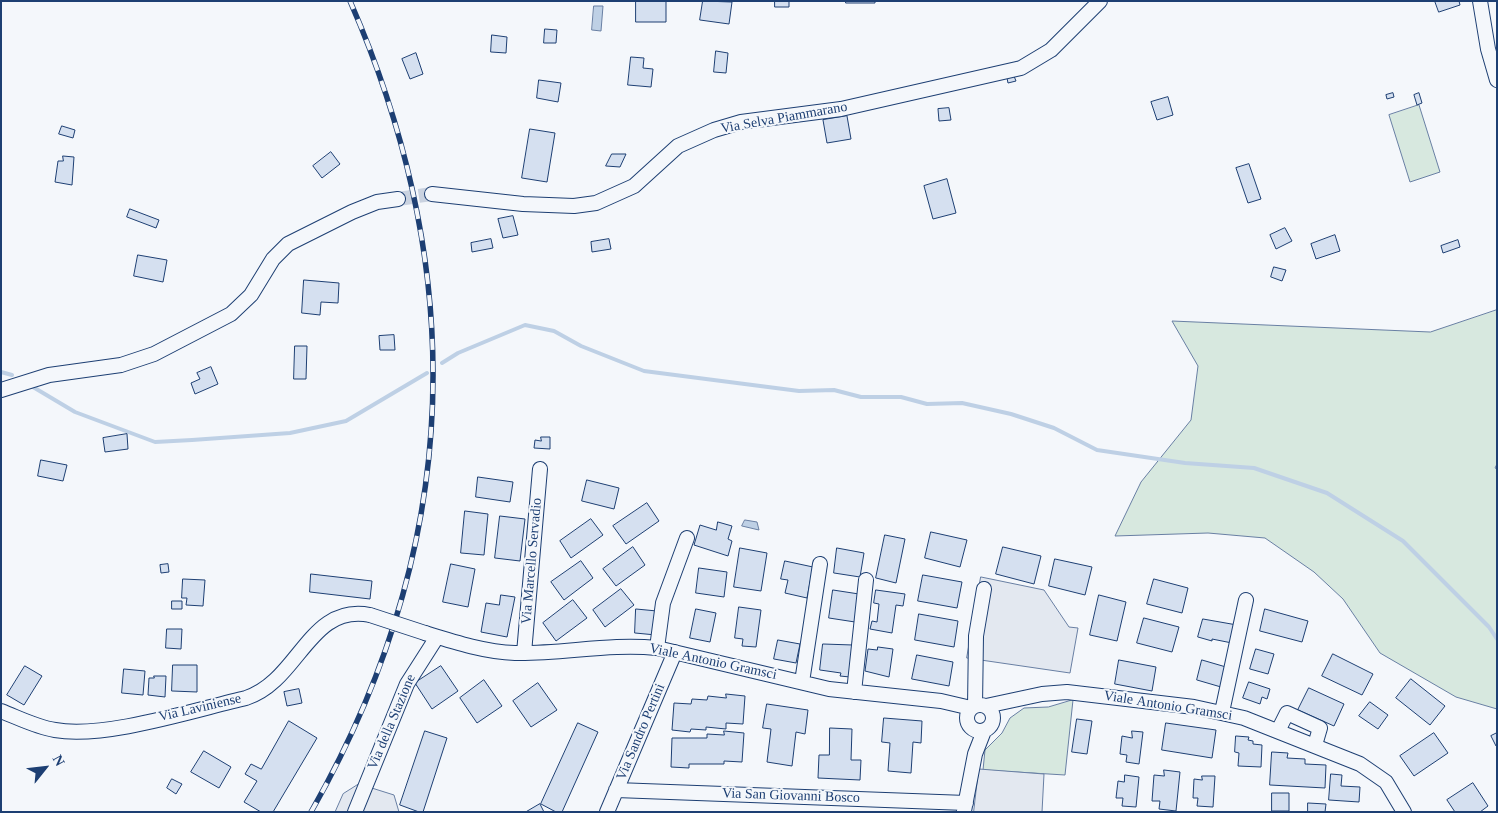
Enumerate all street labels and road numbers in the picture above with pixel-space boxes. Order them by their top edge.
street label: Via Selva Piammarano [719,99,849,137]
street label: Via Marcello Servadio [518,497,546,625]
street label: Viale Antonio Gramsci [648,640,778,684]
street label: Via della Stazione [364,672,420,772]
street label: Via Sandro Pertini [613,681,669,783]
street label: Viale Antonio Gramsci [1103,688,1233,724]
street label: Via Laviniense [157,690,243,726]
street label: Via San Giovanni Bosco [722,785,860,807]

